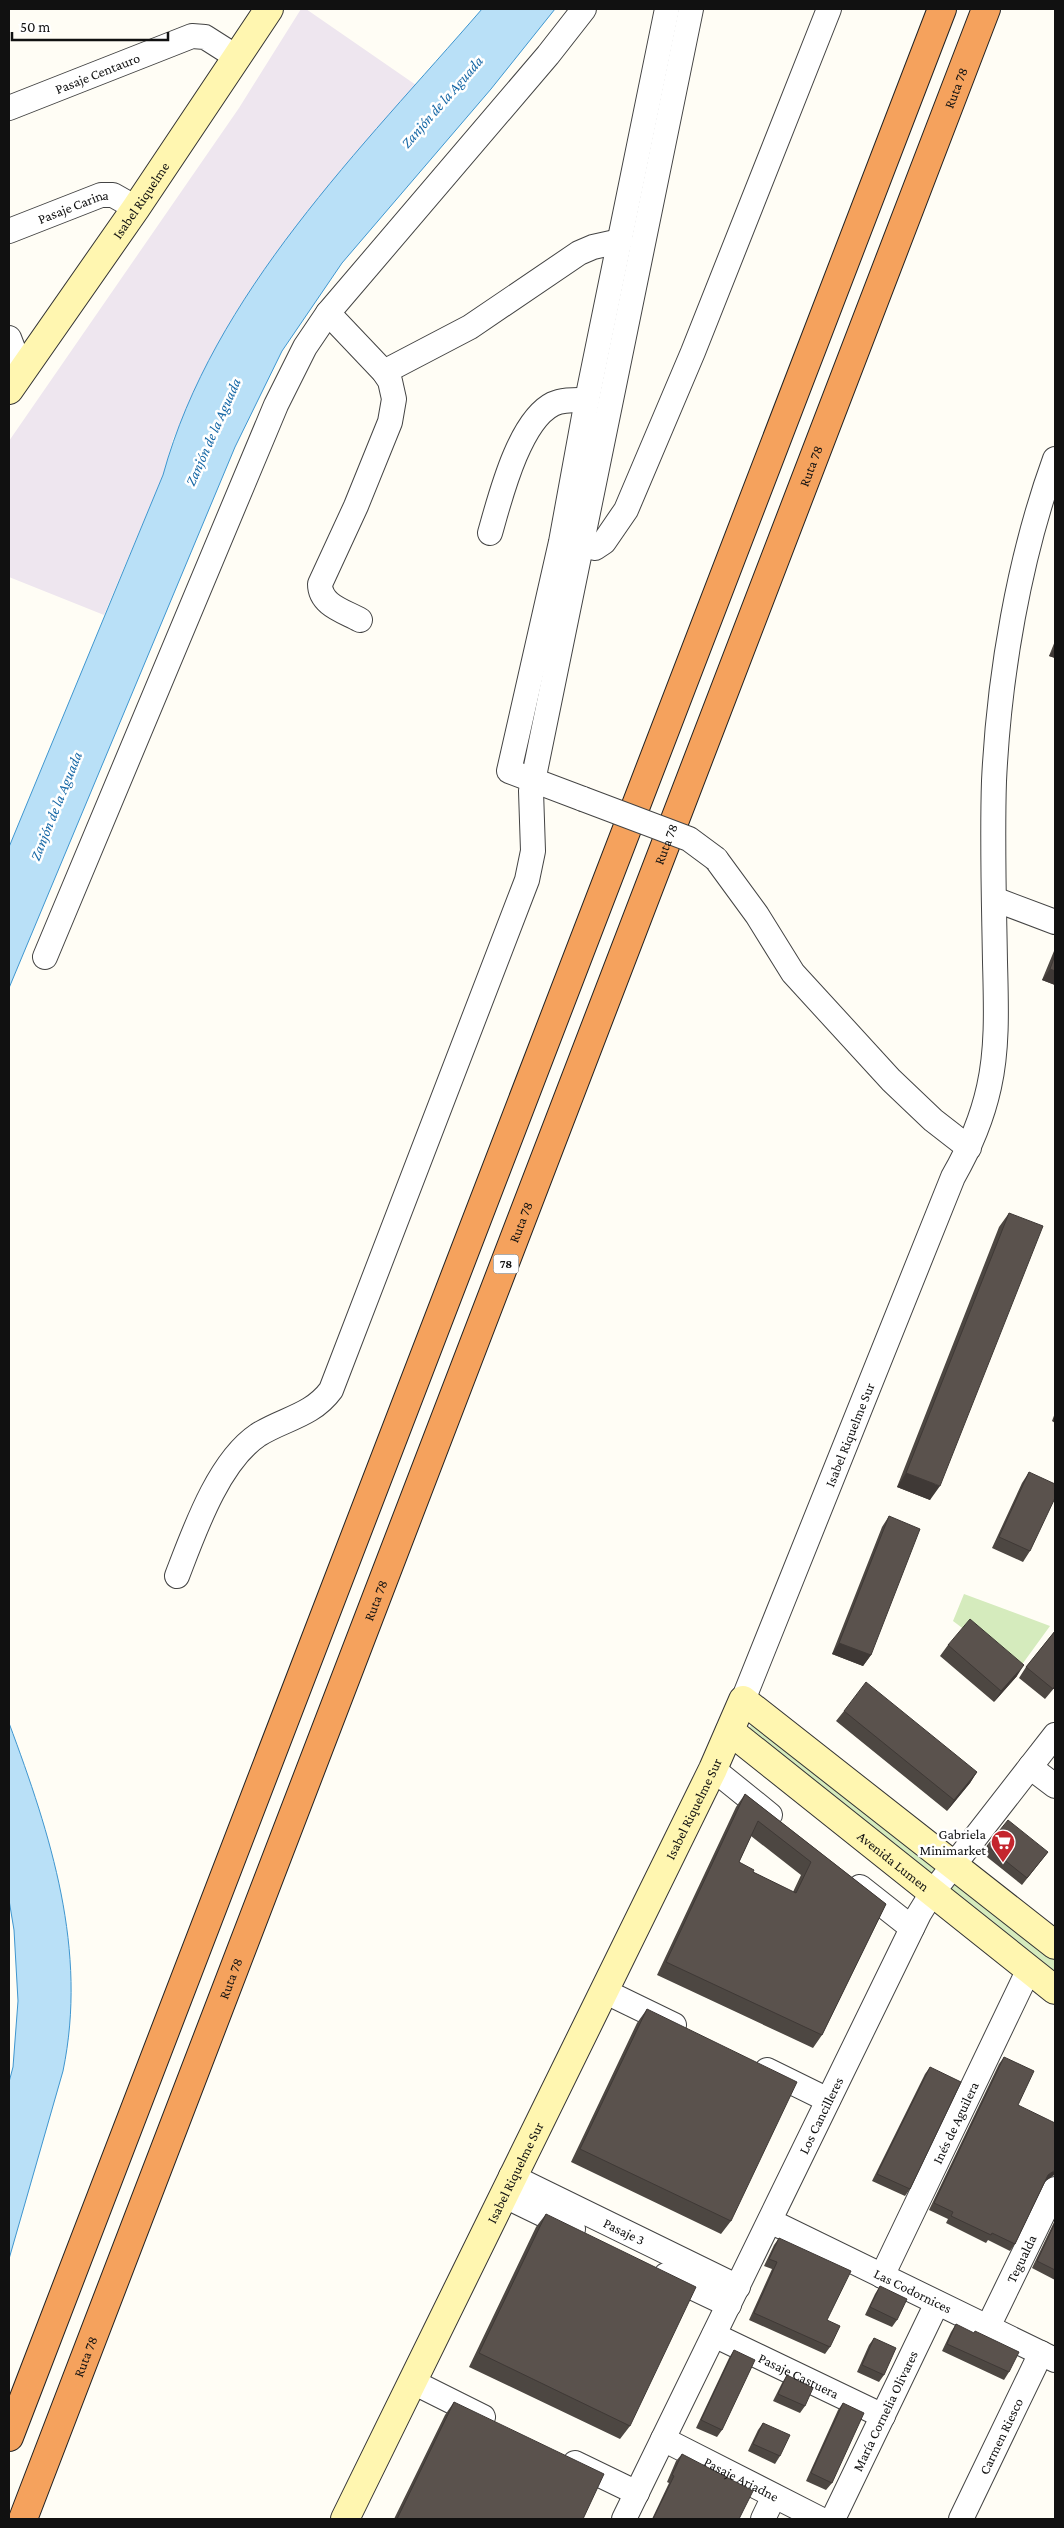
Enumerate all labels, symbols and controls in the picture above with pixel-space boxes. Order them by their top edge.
scale bar [12,10,169,42]
text: 50 m [20,19,50,35]
street label: Pasaje Centauro [53,49,142,97]
water label: Zanjón de la Aguada [398,53,487,152]
street label: Ruta 78 [941,65,971,111]
street label: Isabel Riquelme [109,159,172,242]
street label: Pasaje Carina [35,187,109,227]
water label: Zanjón de la Aguada [182,376,245,489]
street label: Ruta 78 [796,443,826,489]
water label: Zanjón de la Aguada [27,749,86,863]
street label: Ruta 78 [651,821,681,867]
street label: Ruta 78 [505,1199,536,1245]
road number: 78 [494,1254,518,1274]
street label: Isabel Riquelme Sur [821,1380,878,1489]
street label: Ruta 78 [360,1578,391,1623]
street label: Isabel Riquelme Sur [662,1756,725,1862]
place label: Gabriela Minimarket [920,1826,987,1858]
street label: Avenida Lumen [854,1828,933,1895]
supermarket icon: Gabriela Minimarket [990,1829,1016,1863]
street label: Ruta 78 [215,1956,246,2001]
street label: Los Cancilleres [795,2074,846,2157]
street label: Inés de Aguilera [929,2079,982,2166]
street label: Isabel Riquelme Sur [483,2119,547,2226]
street label: Pasaje 3 [601,2214,648,2248]
street label: Tegualda [1003,2232,1040,2285]
street label: Las Codornices [871,2265,954,2316]
street label: Ruta 78 [70,2334,100,2379]
street label: María Cornelia Olivares [849,2348,921,2474]
street label: Pasaje Castuera [756,2350,842,2402]
street label: Carmen Riesco [976,2395,1026,2477]
street label: Pasaje Ariadne [701,2453,781,2505]

